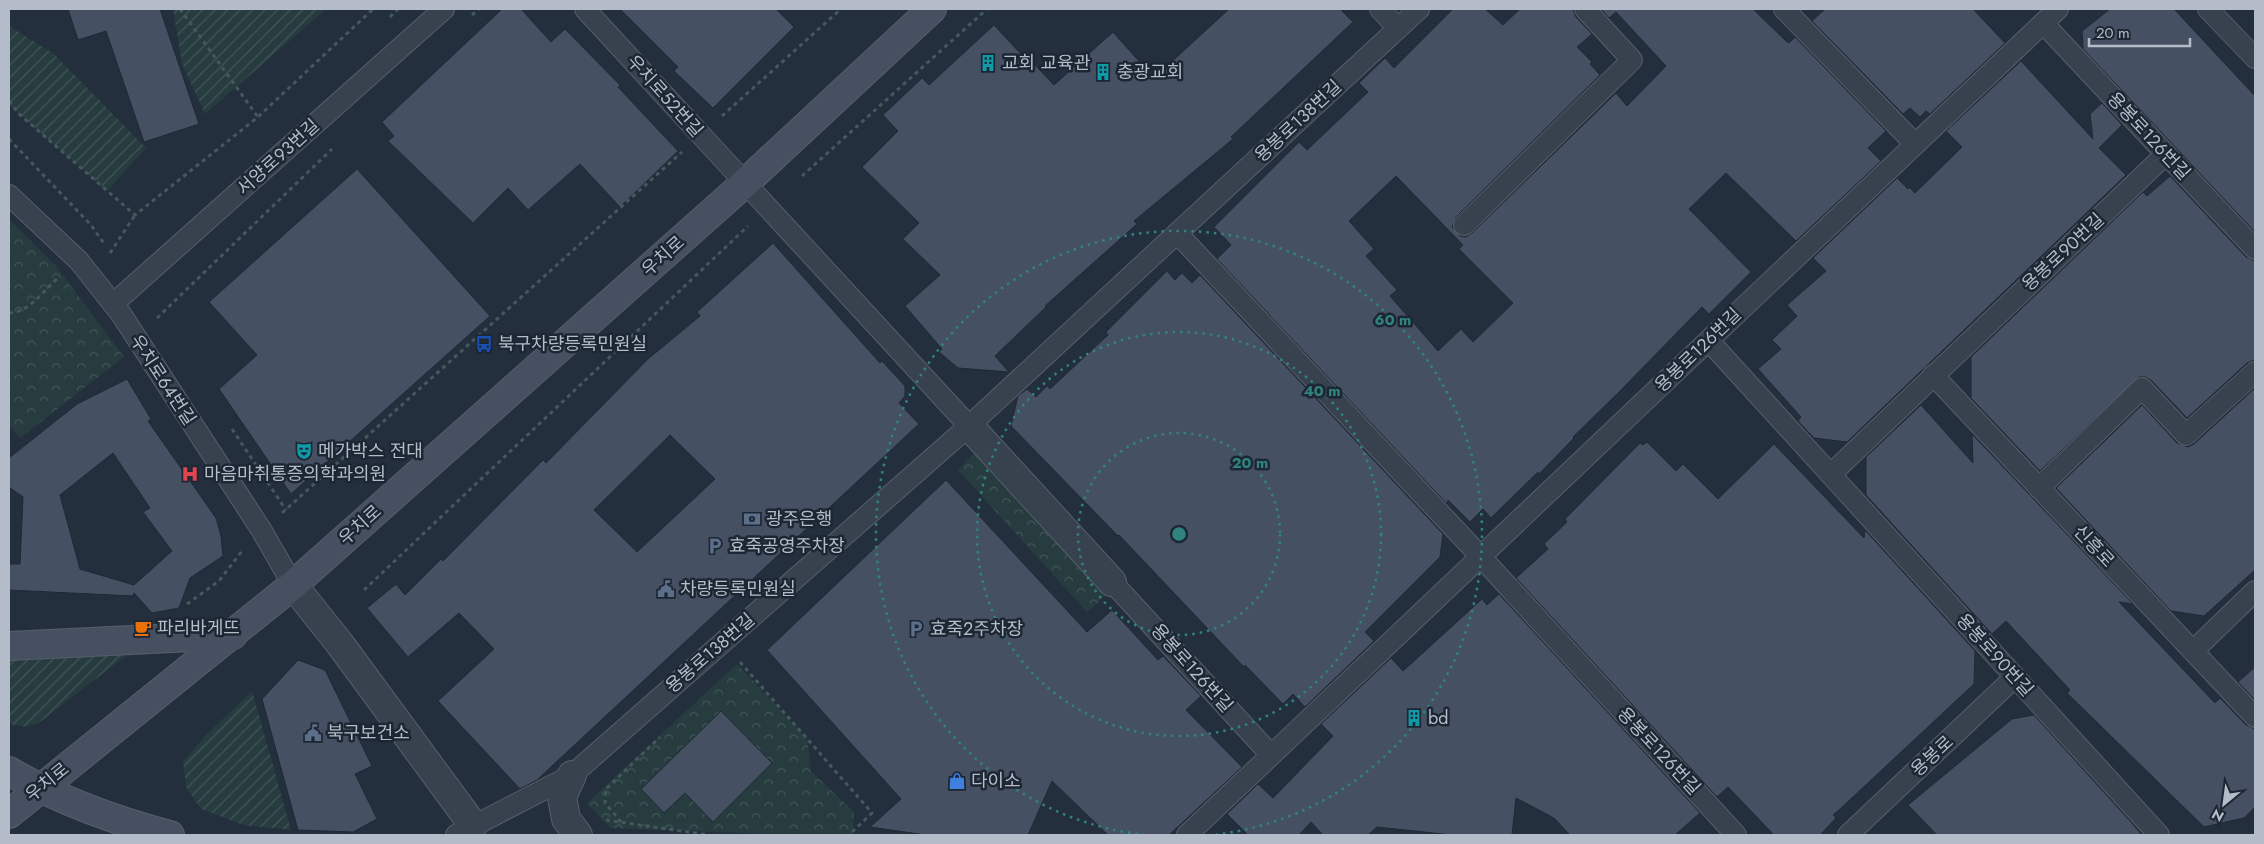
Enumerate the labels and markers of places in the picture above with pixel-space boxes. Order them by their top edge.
place label: 교회 교육관 [1002,50,1091,76]
building icon: 교회 교육관 [978,53,998,73]
place label: 충광교회 [1117,59,1183,85]
building icon: 충광교회 [1093,62,1113,82]
place label: 북구차량등록민원실 [498,331,647,357]
bus stop icon: 북구차량등록민원실 [474,334,494,354]
place label: 메가박스 전대 [318,438,423,464]
theatre icon: 메가박스 전대 [294,441,314,461]
place label: 마음마취통증의학과의원 [204,461,386,487]
hospital icon: 마음마취통증의학과의원 [180,464,200,484]
place label: 광주은행 [766,506,832,532]
bank icon: 광주은행 [742,509,762,529]
centre of rings [1170,525,1188,543]
place label: 효죽공영주차장 [729,533,845,559]
parking icon: 효죽공영주차장 [705,536,725,556]
place label: 차량등록민원실 [680,576,796,602]
public building icon: 차량등록민원실 [656,579,676,599]
place label: 파리바게뜨 [157,615,240,641]
place label: 효죽2주차장 [930,616,1023,642]
cafe icon: 파리바게뜨 [133,618,153,638]
parking icon: 효죽2주차장 [906,619,926,639]
place label: bd [1428,705,1449,731]
building icon: bd [1404,708,1424,728]
place label: 북구보건소 [327,720,410,746]
public building icon: 북구보건소 [303,723,323,743]
place label: 다이소 [971,768,1021,794]
shop icon: 다이소 [947,771,967,791]

